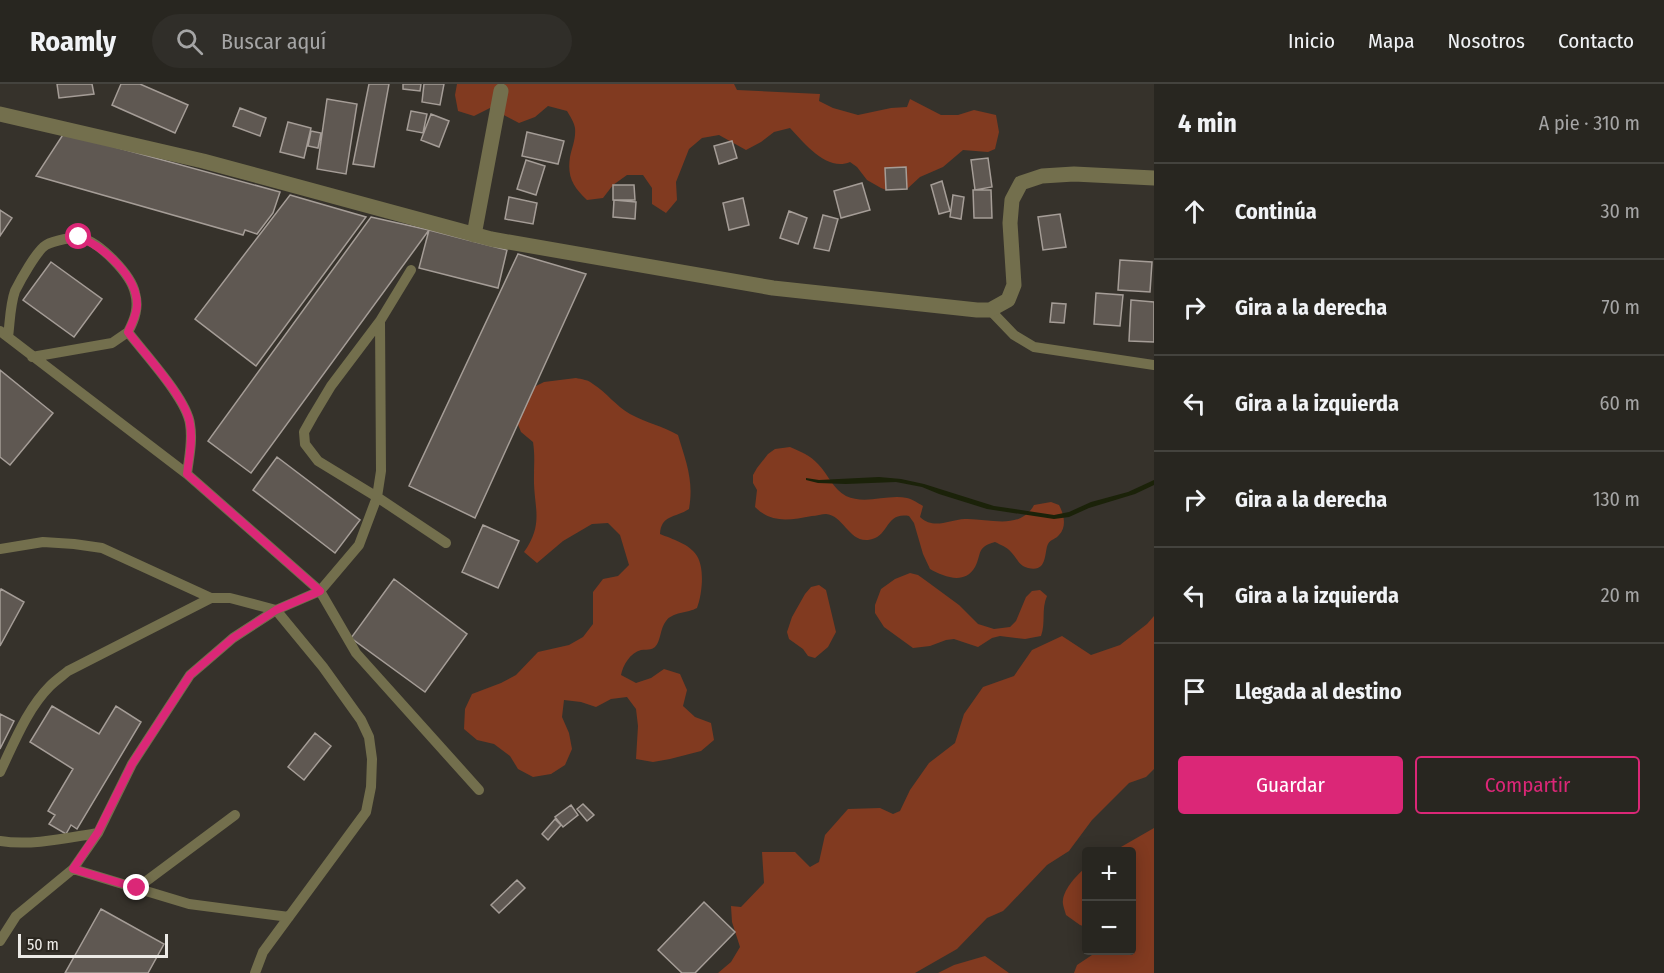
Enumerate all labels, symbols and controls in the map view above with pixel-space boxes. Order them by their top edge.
search box [152,14,572,68]
text: Roamly [30,25,116,58]
icon: search [173,25,206,58]
text: Buscar aquí [221,28,326,55]
text: Inicio [1288,28,1335,54]
text: Mapa [1368,28,1415,54]
text: Nosotros [1448,28,1525,54]
text: Contacto [1558,28,1634,54]
text: 4 min [1178,108,1237,139]
text: A pie · 310 m [1539,111,1640,135]
icon: ahead [1178,195,1211,228]
text: Continúa [1235,198,1317,225]
text: 30 m [1600,199,1640,223]
route start [65,223,91,249]
icon: right [1178,291,1211,324]
text: Gira a la derecha [1235,294,1387,321]
text: 70 m [1602,295,1640,319]
icon: left [1178,387,1211,420]
text: Gira a la izquierda [1235,390,1399,417]
text: 60 m [1600,391,1640,415]
icon: right [1178,483,1211,516]
text: Gira a la derecha [1235,486,1387,513]
text: 130 m [1593,487,1640,511]
icon: left [1178,579,1211,612]
text: Gira a la izquierda [1235,582,1399,609]
text: 20 m [1601,583,1640,607]
icon: arrive [1178,675,1211,708]
text: Llegada al destino [1235,678,1402,705]
button: Guardar [1178,756,1403,814]
button: Compartir [1415,756,1640,814]
map controls [1082,847,1136,955]
button: + [1082,847,1136,901]
route end [123,874,149,900]
button: − [1082,901,1136,955]
scale bar [18,931,168,958]
text: 50 m [27,935,59,954]

